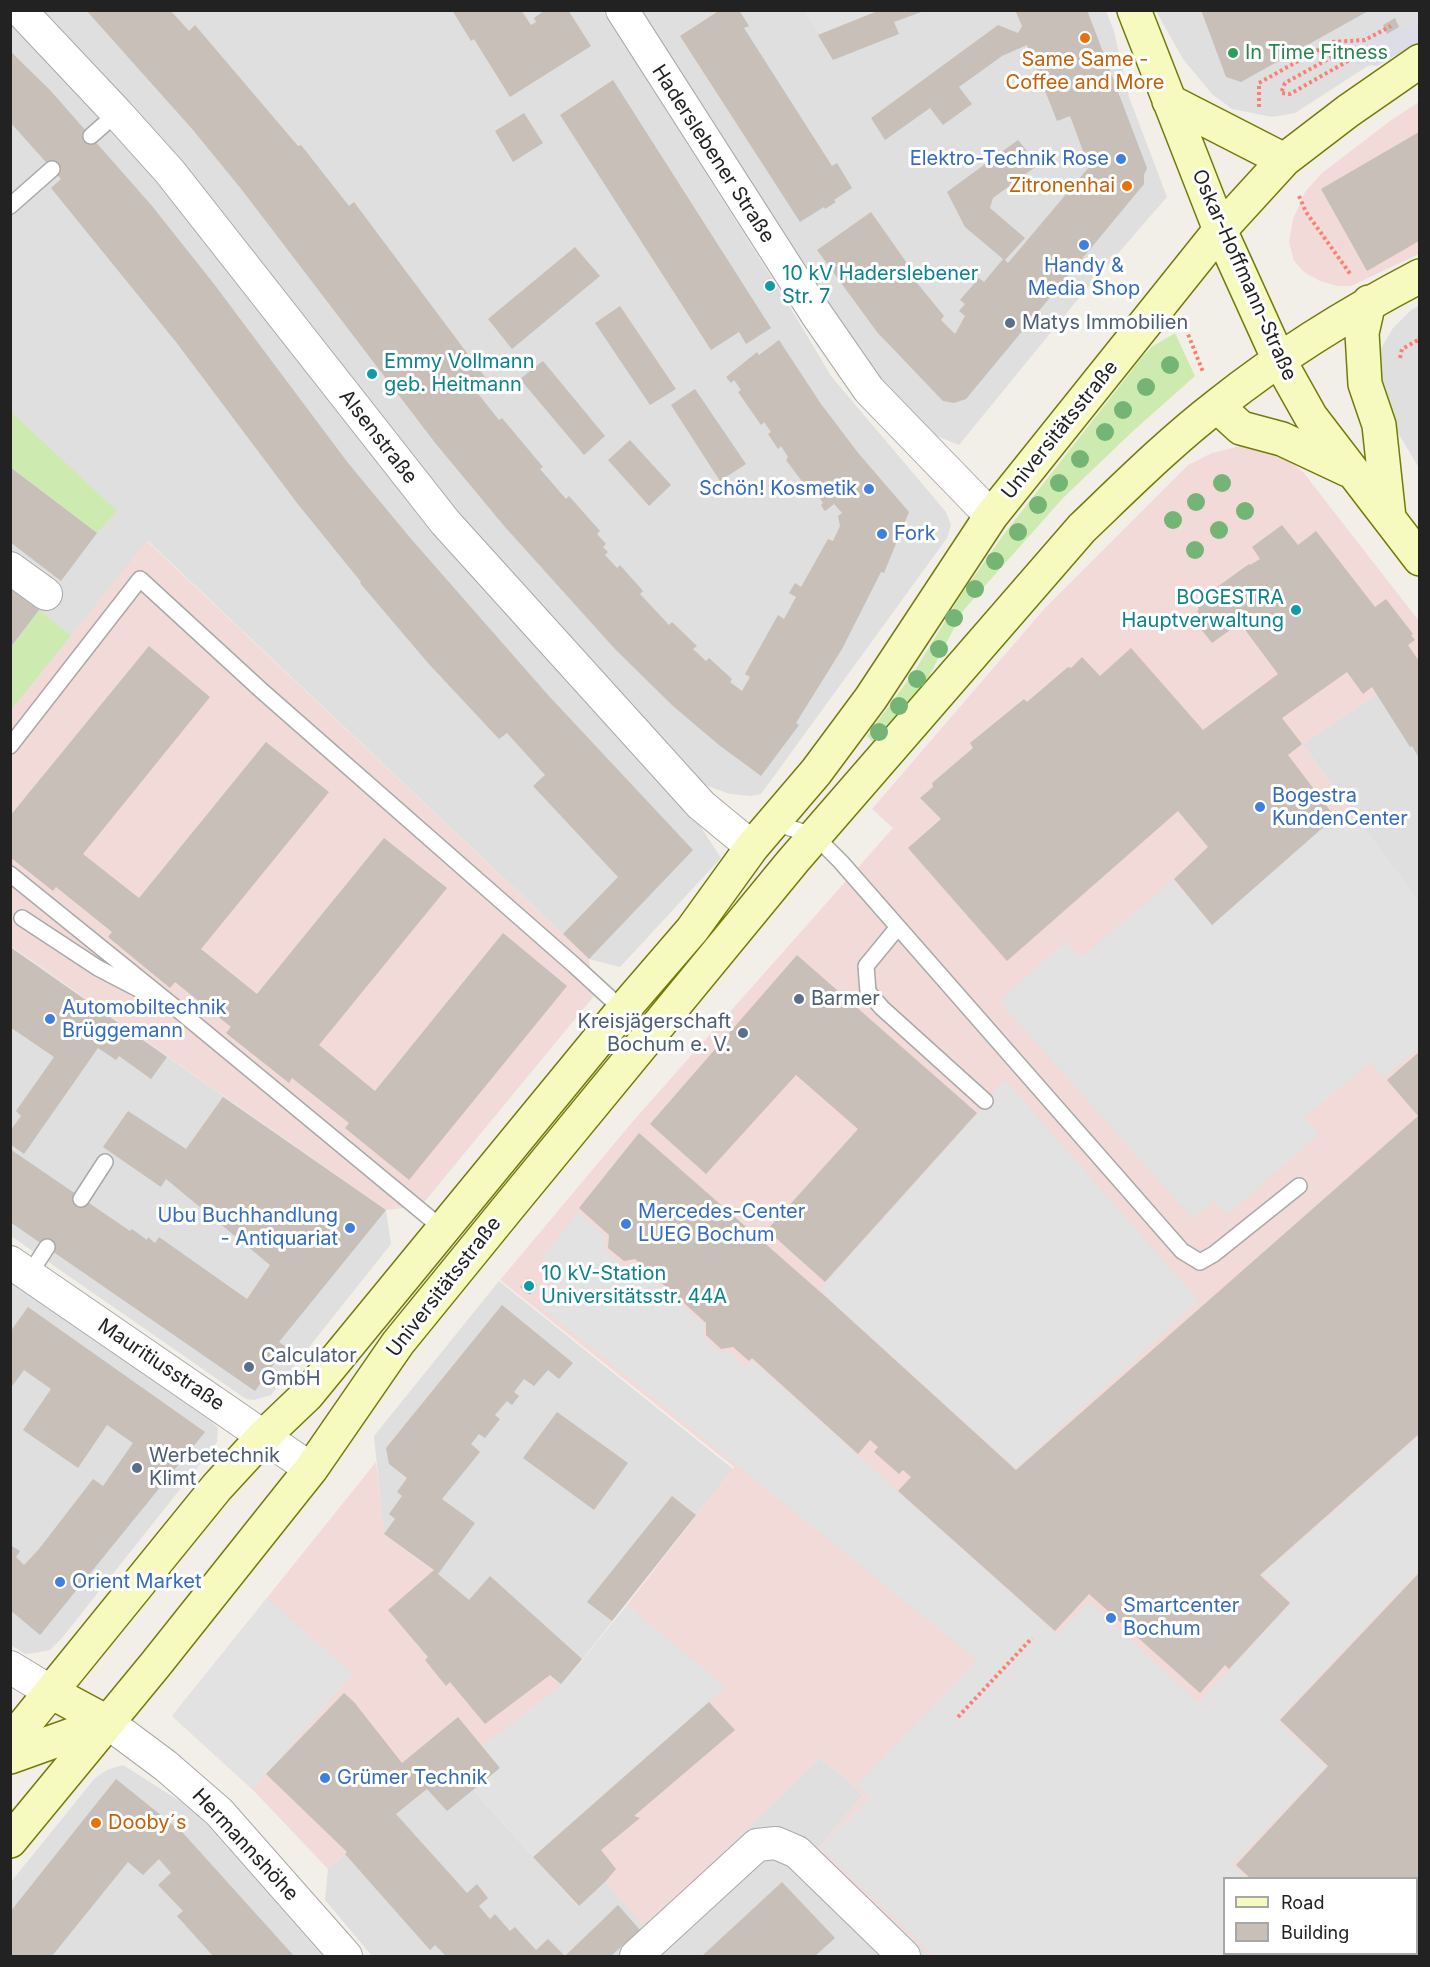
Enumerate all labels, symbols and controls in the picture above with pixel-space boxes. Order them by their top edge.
marker: Same Same - Coffee and More [1078,31,1092,45]
place label: In Time Fitness [1245,41,1388,65]
marker: In Time Fitness [1226,46,1240,60]
place label: Same Same - Coffee and More [1006,48,1164,95]
street label: Haderslebener Straße [646,61,780,247]
place label: Elektro-Technik Rose [910,147,1109,171]
marker: Elektro-Technik Rose [1114,152,1128,166]
street label: Oskar-Hoffmann-Straße [1187,166,1301,384]
place label: Zitronenhai [1009,174,1115,198]
marker: Zitronenhai [1120,179,1134,193]
marker: Handy & Media Shop [1077,238,1091,252]
place label: Handy & Media Shop [1028,254,1140,301]
place label: 10 kV Haderslebener Str. 7 [782,262,978,309]
marker: 10 kV Haderslebener Str. 7 [763,279,777,293]
place label: Matys Immobilien [1022,311,1188,335]
marker: Matys Immobilien [1003,316,1017,330]
place label: Emmy Vollmann geb. Heitmann [384,350,534,397]
street label: Universitätsstraße [997,356,1123,504]
marker: Emmy Vollmann geb. Heitmann [365,367,379,381]
street label: Alsenstraße [334,385,422,489]
place label: Schön! Kosmetik [699,477,857,501]
marker: Schön! Kosmetik [862,482,876,496]
place label: Fork [894,522,936,546]
marker: Fork [875,527,889,541]
place label: BOGESTRA Hauptverwaltung [1122,586,1284,633]
marker: BOGESTRA Hauptverwaltung [1289,603,1303,617]
place label: Bogestra KundenCenter [1272,784,1408,831]
marker: Bogestra KundenCenter [1253,800,1267,814]
place label: Barmer [811,987,880,1011]
marker: Barmer [792,992,806,1006]
place label: Automobiltechnik Brüggemann [62,996,227,1043]
place label: Kreisjägerschaft Bochum e. V. [577,1010,731,1057]
marker: Automobiltechnik Brüggemann [43,1012,57,1026]
marker: Kreisjägerschaft Bochum e. V. [736,1026,750,1040]
place label: Mercedes-Center LUEG Bochum [638,1200,805,1247]
place label: Ubu Buchhandlung - Antiquariat [157,1204,338,1251]
street label: Universitätsstraße [382,1212,506,1362]
marker: Mercedes-Center LUEG Bochum [619,1217,633,1231]
marker: Ubu Buchhandlung - Antiquariat [343,1221,357,1235]
place label: 10 kV-Station Universitätsstr. 44A [541,1262,727,1309]
marker: 10 kV-Station Universitätsstr. 44A [522,1279,536,1293]
street label: Mauritiusstraße [93,1314,229,1416]
place label: Calculator GmbH [261,1344,357,1391]
marker: Calculator GmbH [242,1360,256,1374]
place label: Werbetechnik Klimt [149,1444,280,1491]
marker: Werbetechnik Klimt [130,1461,144,1475]
place label: Orient Market [72,1570,201,1594]
marker: Orient Market [53,1575,67,1589]
place label: Smartcenter Bochum [1123,1594,1239,1641]
marker: Smartcenter Bochum [1104,1611,1118,1625]
place label: Grümer Technik [337,1766,488,1790]
marker: Grümer Technik [318,1771,332,1785]
street label: Hermannshöhe [187,1784,303,1906]
place label: Dooby´s [108,1811,187,1835]
marker: Dooby´s [89,1816,103,1830]
legend [1223,1877,1418,1955]
text: Road [1281,1892,1324,1913]
text: Building [1281,1922,1349,1943]

